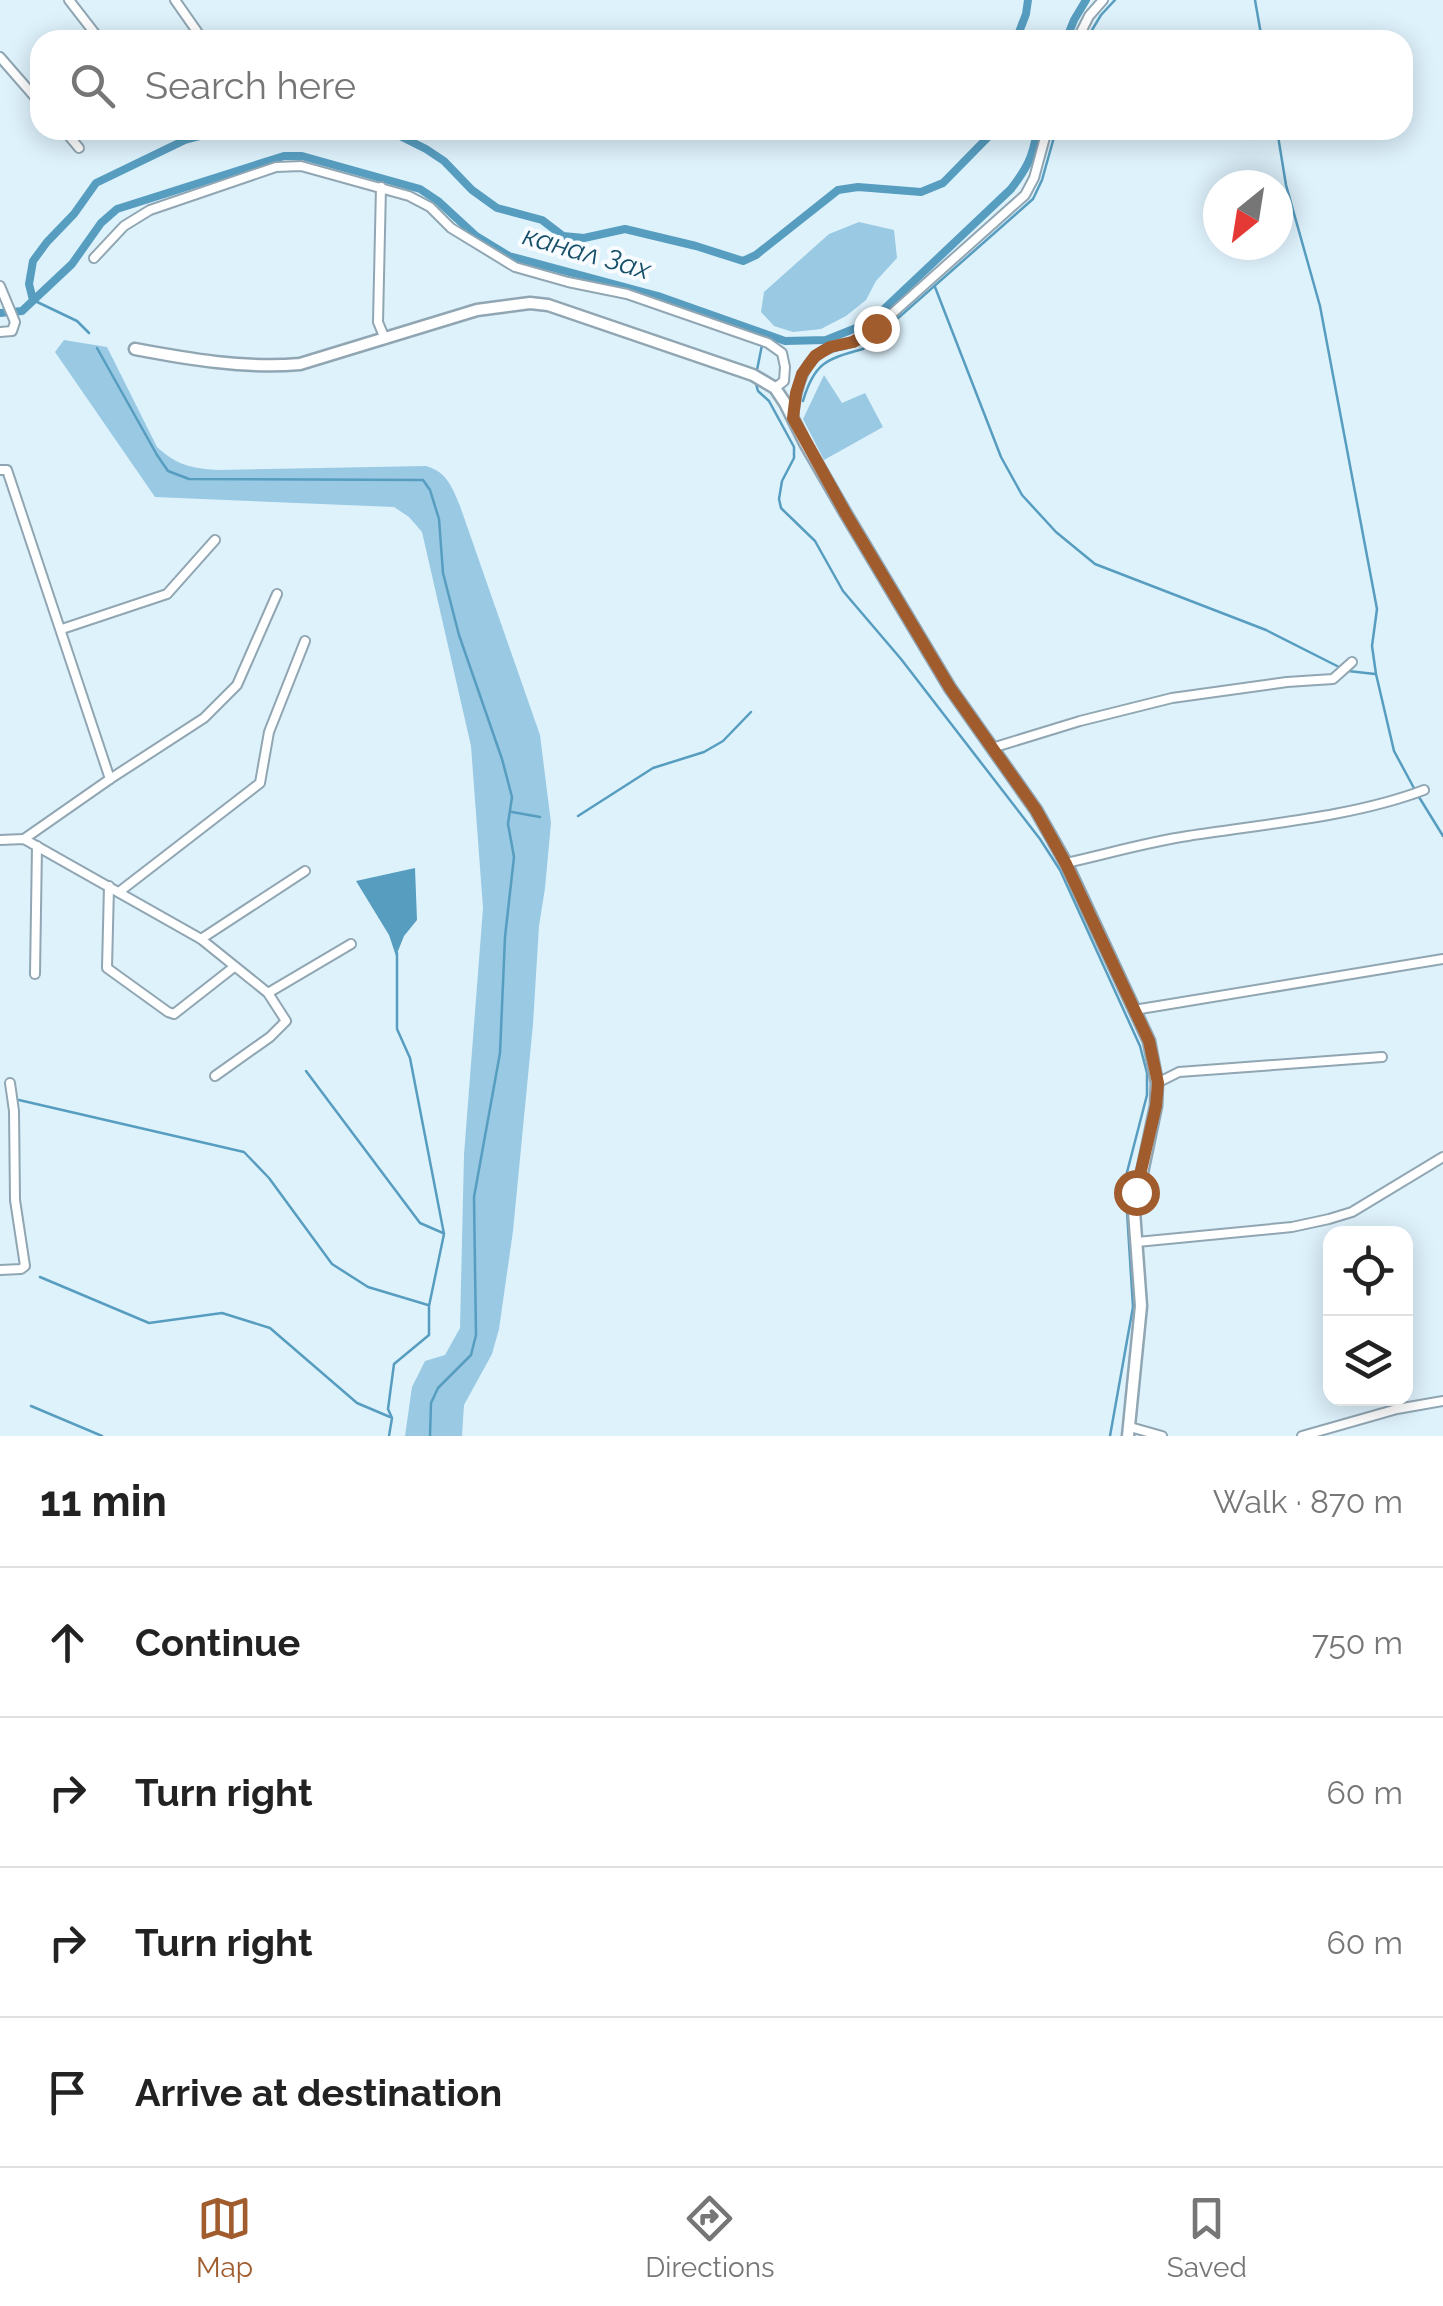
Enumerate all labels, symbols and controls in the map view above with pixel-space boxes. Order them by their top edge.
search box [30,30,1413,140]
icon: search [65,58,120,113]
text: Search here [145,63,356,108]
north arrow [1203,170,1293,260]
water label: канал Зах [519,219,656,287]
route end [854,306,900,352]
route start [1114,1170,1160,1216]
map controls [1323,1226,1413,1406]
button: locate [1323,1226,1413,1316]
button: layers [1323,1316,1413,1406]
text: 11 min [40,1477,167,1526]
text: Walk · 870 m [1213,1483,1403,1520]
icon: ahead [40,1615,95,1670]
text: Continue [135,1620,300,1665]
text: 750 m [1312,1624,1403,1661]
icon: right [40,1765,95,1820]
text: Turn right [135,1770,312,1815]
text: 60 m [1327,1774,1403,1811]
icon: right [40,1915,95,1970]
text: Turn right [135,1920,312,1965]
text: 60 m [1327,1924,1403,1961]
icon: arrive [40,2065,95,2120]
text: Arrive at destination [135,2070,502,2115]
tab: Map [196,2191,253,2284]
tab: Directions [645,2191,775,2284]
tab: Saved [1167,2191,1247,2284]

